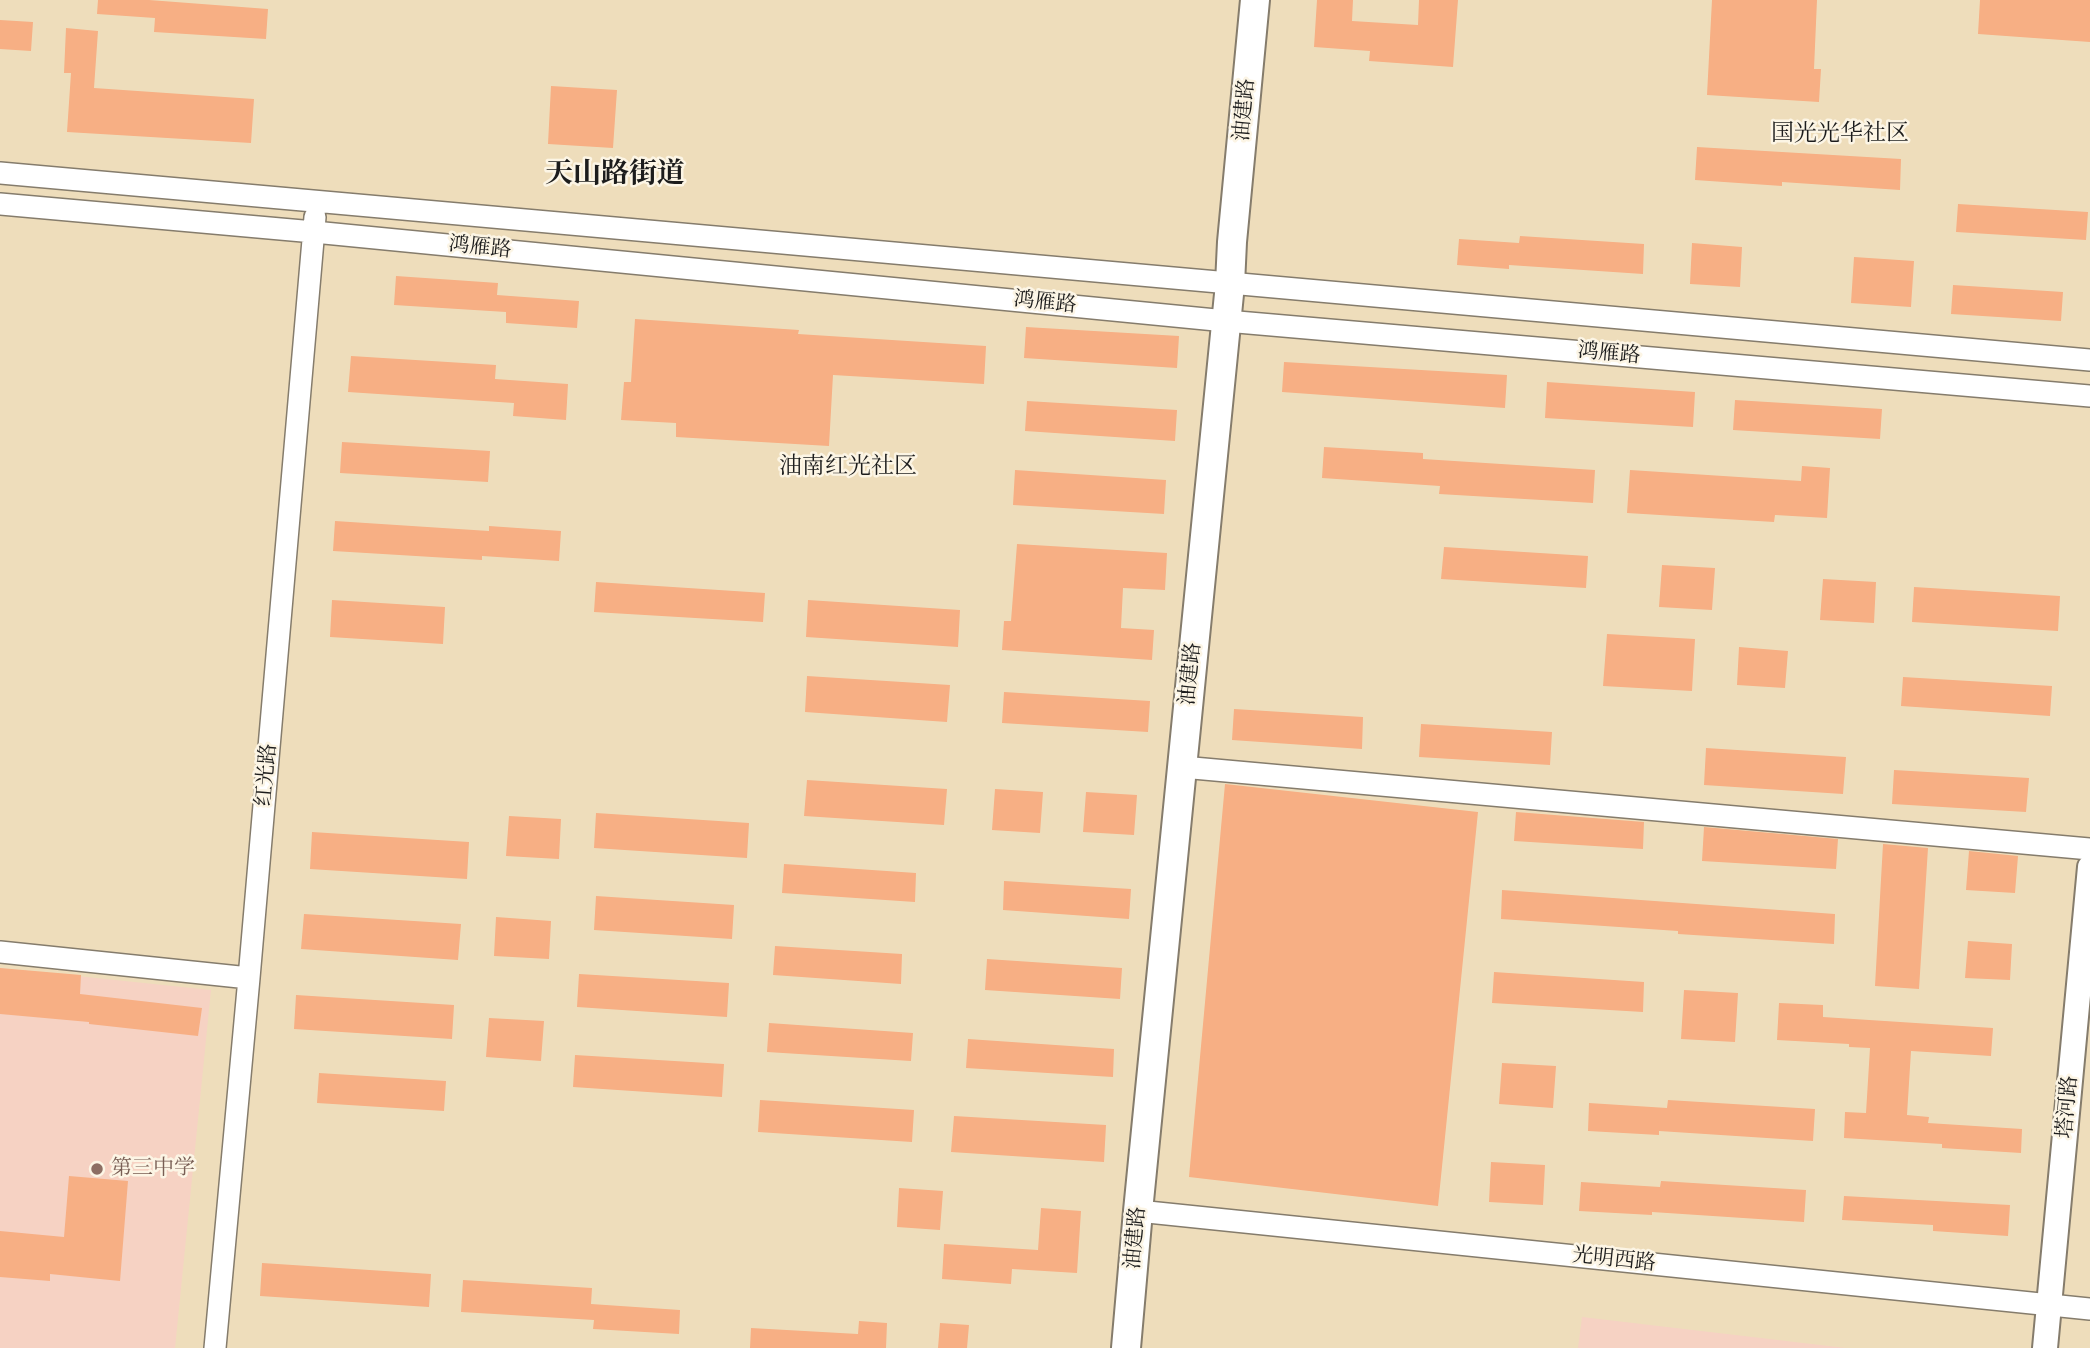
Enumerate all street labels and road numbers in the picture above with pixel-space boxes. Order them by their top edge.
street label: 油建路 [1230,78,1260,142]
street label: 鸿雁路 [447,232,513,264]
street label: 鸿雁路 [1012,287,1078,319]
street label: 鸿雁路 [1577,339,1641,369]
street label: 油建路 [1175,641,1207,707]
street label: 红光路 [252,743,282,807]
street label: 塔河路 [2053,1075,2083,1139]
street label: 油建路 [1121,1206,1151,1270]
street label: 光明西路 [1571,1243,1657,1277]

